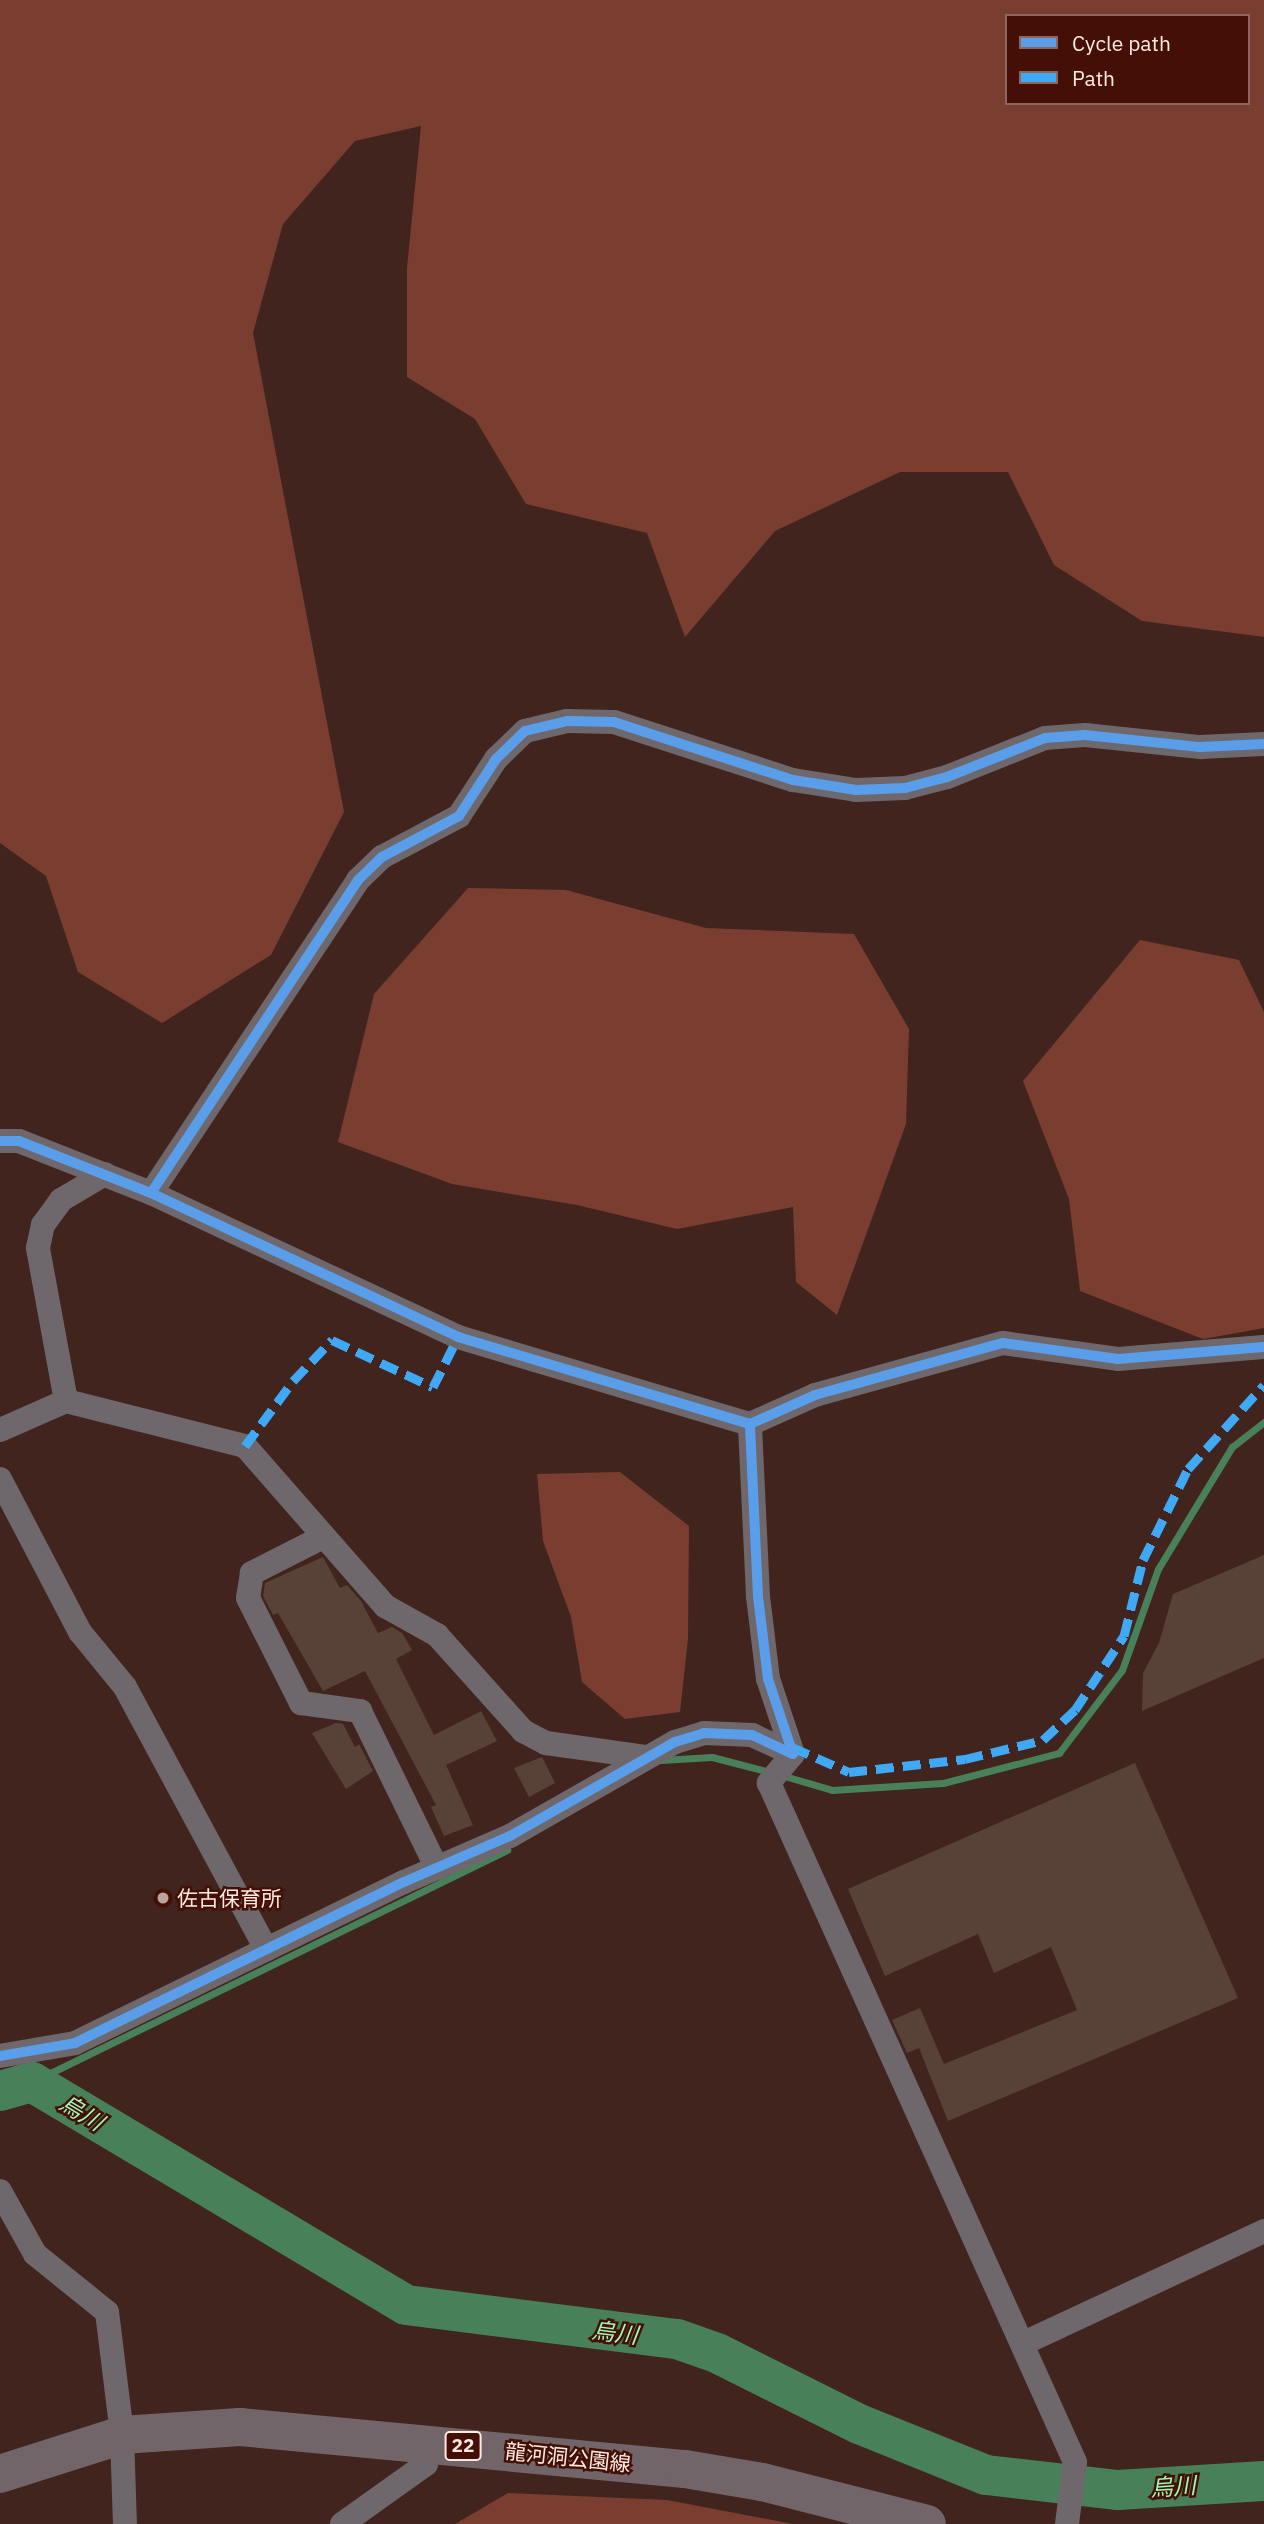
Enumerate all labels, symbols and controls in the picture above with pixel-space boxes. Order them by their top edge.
legend [1005,14,1250,105]
text: Cycle path [1072,29,1171,57]
text: Path [1072,64,1115,92]
place label: 佐古保育所 [177,1885,282,1911]
marker: 佐古保育所 [155,1890,171,1906]
water label: 烏川 [55,2088,109,2136]
water label: 烏川 [590,2315,640,2349]
road number: 22 [444,2430,482,2462]
street label: 龍河洞公園線 [504,2438,632,2476]
water label: 烏川 [1149,2471,1197,2501]

